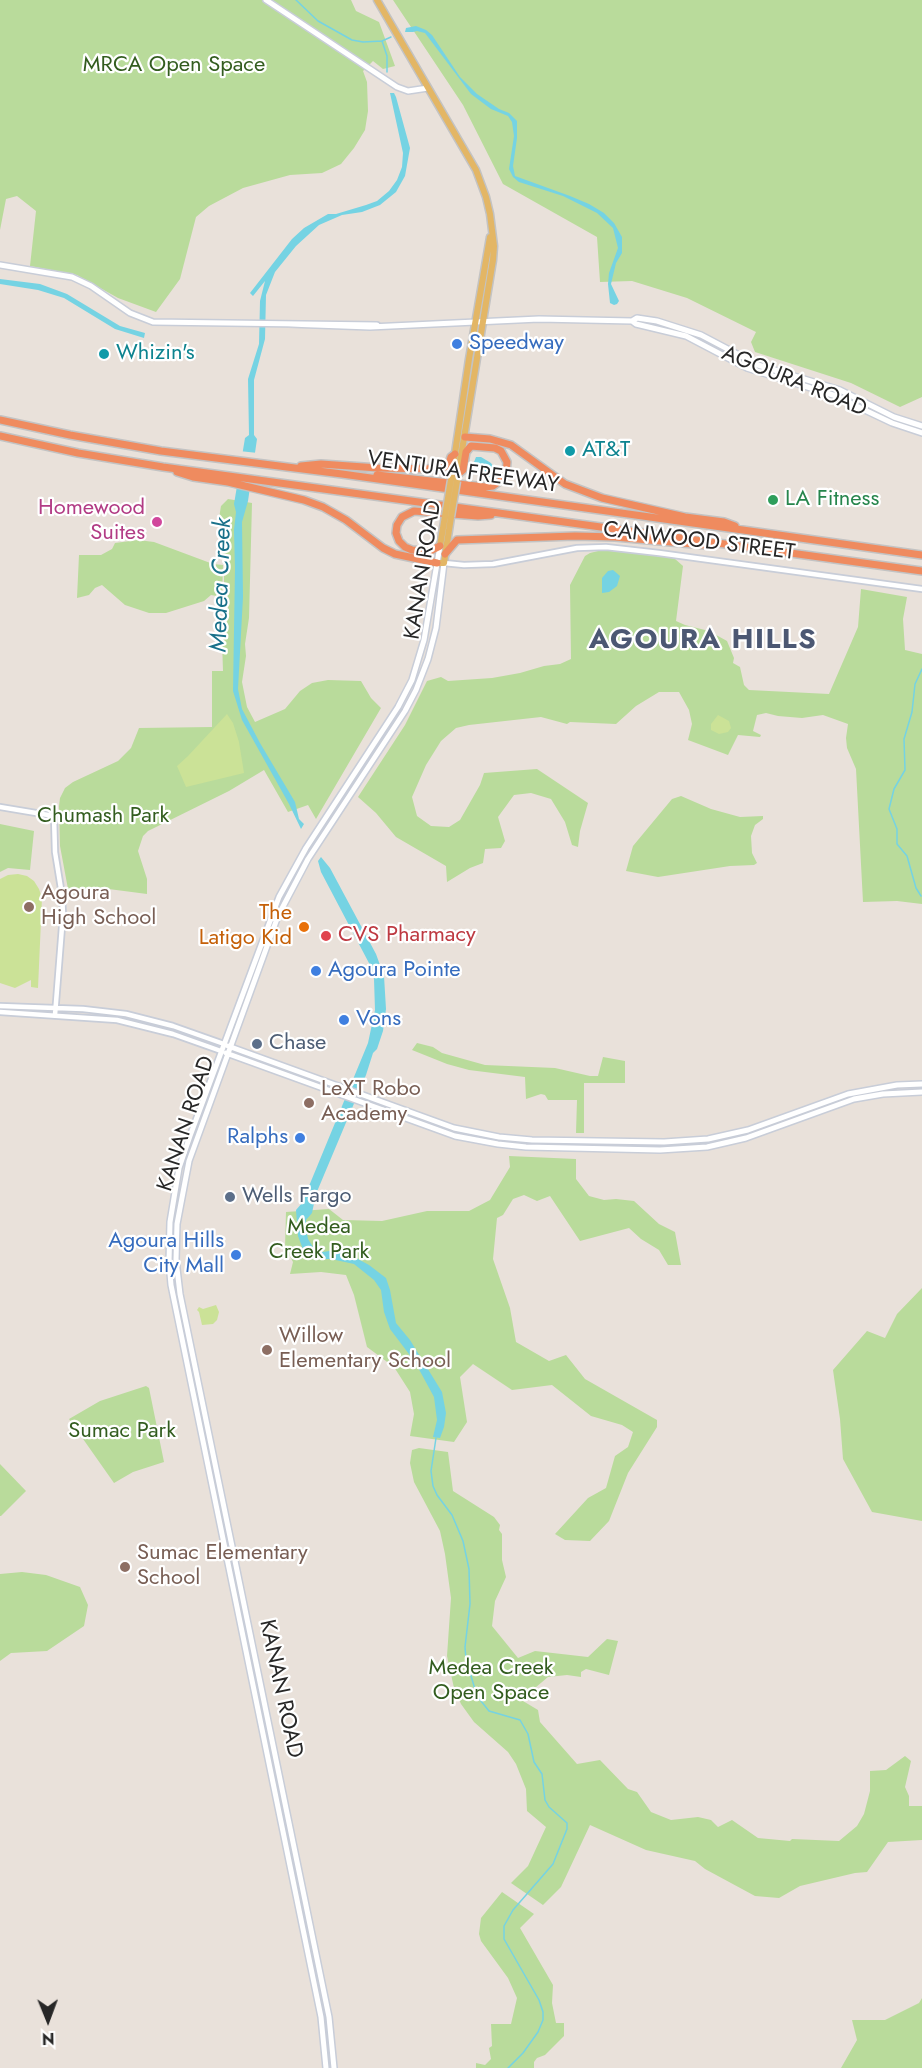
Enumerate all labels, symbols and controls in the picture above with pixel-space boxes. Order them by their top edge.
park label: MRCA Open Space [83,53,265,79]
place label: Speedway [469,331,564,357]
marker: Speedway [450,337,464,351]
place label: Whizin's [116,341,195,367]
street label: AGOURA ROAD [718,341,870,423]
marker: Whizin's [97,347,111,361]
place label: AT&T [582,438,630,464]
marker: AT&T [563,444,577,458]
street label: VENTURA FREEWAY [365,446,561,500]
place label: LA Fitness [785,487,879,513]
marker: LA Fitness [766,493,780,507]
place label: Homewood Suites [38,496,145,548]
street label: KANAN ROAD [400,498,448,642]
marker: Homewood Suites [150,515,164,529]
water label: Medea Creek [205,517,239,653]
street label: CANWOOD STREET [602,517,796,567]
district label: AGOURA HILLS [589,624,817,658]
park label: Chumash Park [37,804,169,830]
place label: Agoura High School [41,881,156,932]
marker: Agoura High School [22,900,36,914]
place label: The Latigo Kid [199,901,292,952]
marker: The Latigo Kid [297,920,311,934]
place label: CVS Pharmacy [338,923,476,949]
marker: CVS Pharmacy [319,929,333,943]
place label: Agoura Pointe [328,958,461,984]
marker: Agoura Pointe [309,964,323,978]
place label: Vons [356,1007,401,1033]
marker: Vons [337,1013,351,1027]
place label: Chase [269,1031,326,1057]
marker: Chase [250,1037,264,1051]
street label: KANAN ROAD [153,1053,221,1195]
place label: LeXT Robo Academy [321,1077,421,1128]
marker: LeXT Robo Academy [302,1096,316,1110]
place label: Ralphs [227,1125,288,1151]
marker: Ralphs [293,1131,307,1145]
place label: Wells Fargo [242,1184,352,1210]
marker: Wells Fargo [223,1190,237,1204]
park label: Medea Creek Park [269,1215,369,1266]
place label: Agoura Hills City Mall [108,1229,224,1280]
marker: Agoura Hills City Mall [229,1248,243,1262]
place label: Willow Elementary School [279,1324,451,1376]
marker: Willow Elementary School [260,1343,274,1357]
park label: Sumac Park [68,1419,176,1445]
place label: Sumac Elementary School [137,1541,308,1592]
marker: Sumac Elementary School [118,1560,132,1574]
street label: KANAN ROAD [252,1617,308,1761]
park label: Medea Creek Open Space [429,1656,553,1708]
north arrow [18,1990,78,2050]
text: N [42,2027,55,2050]

